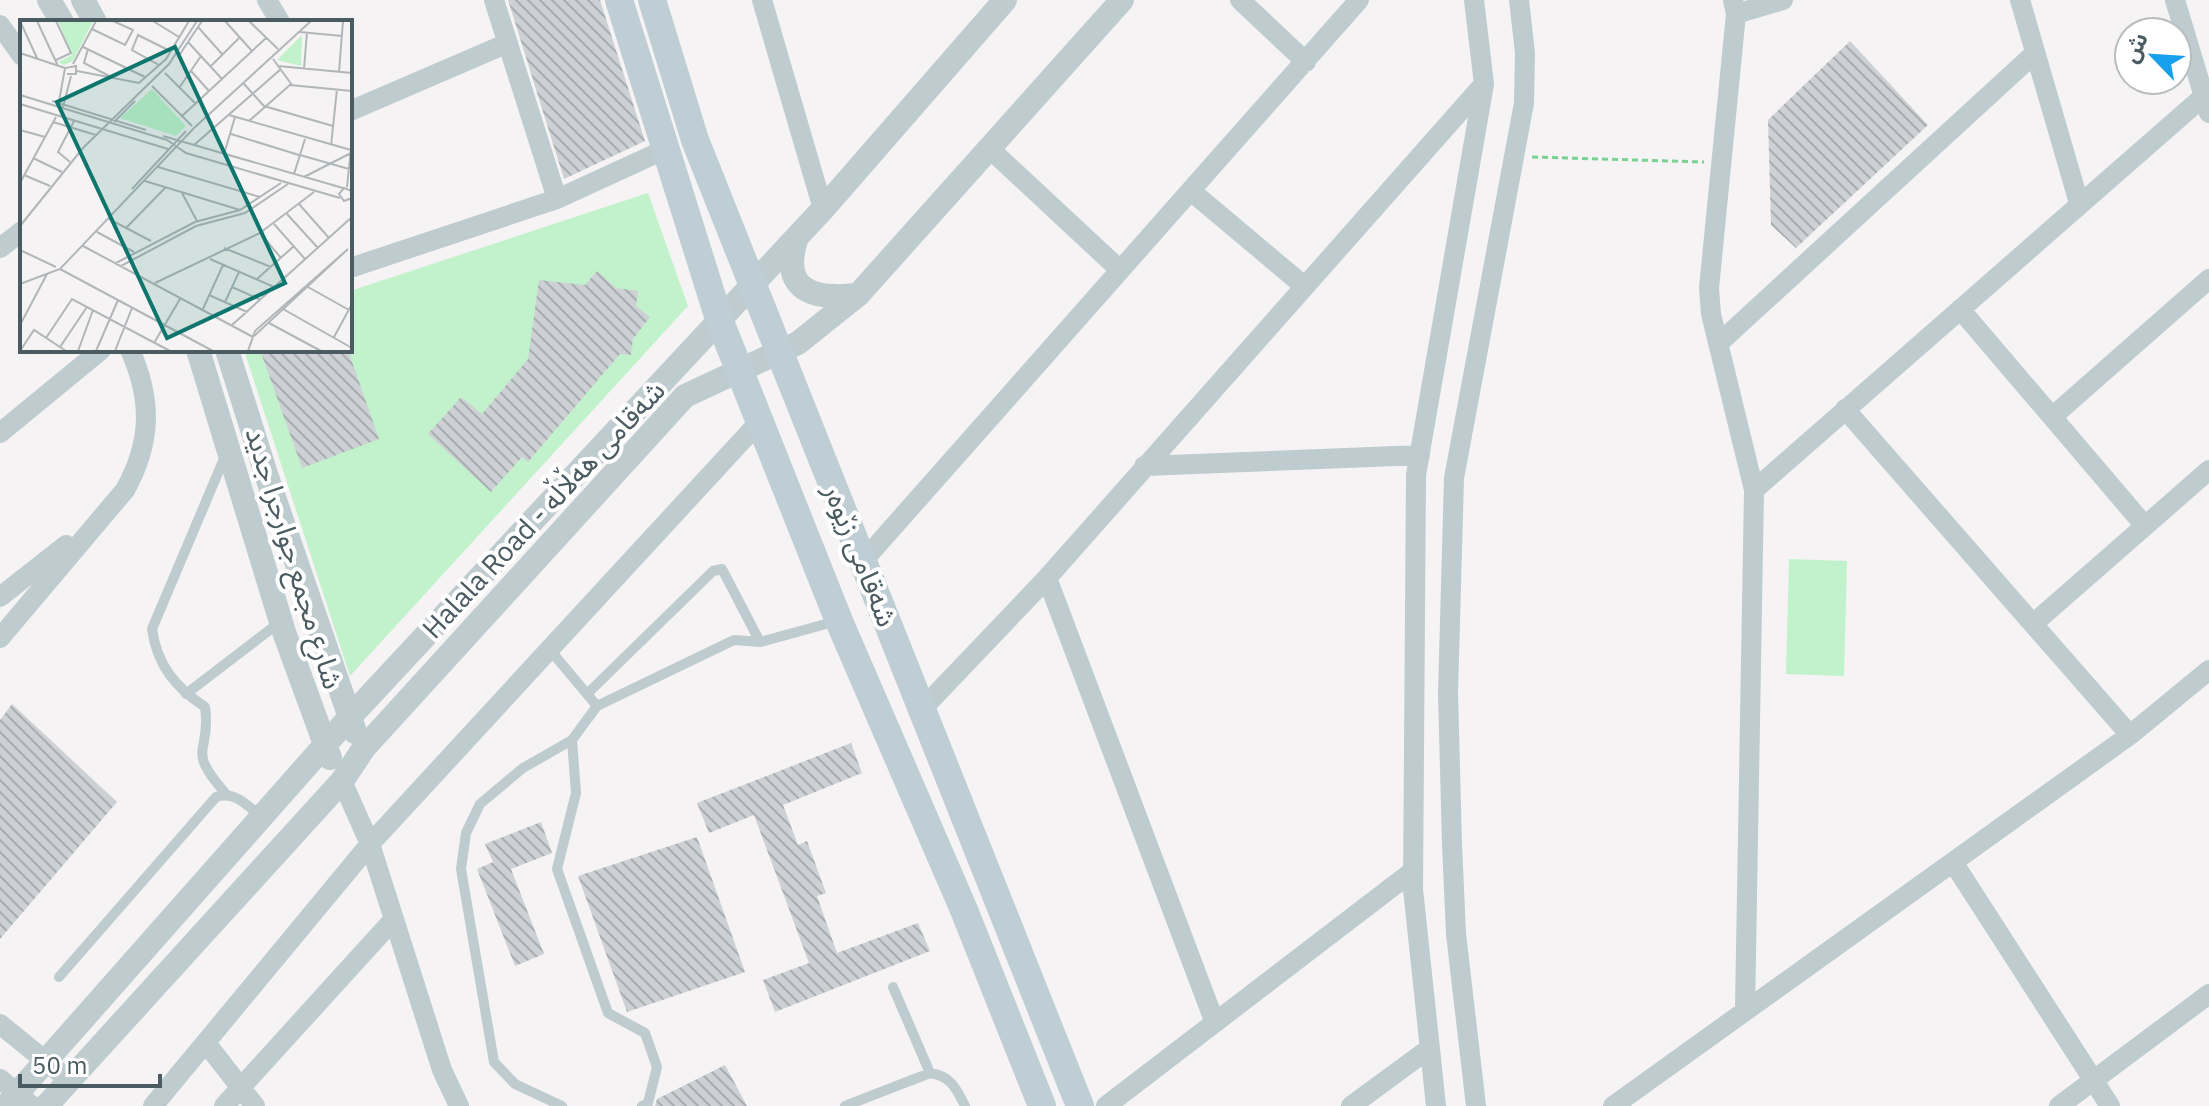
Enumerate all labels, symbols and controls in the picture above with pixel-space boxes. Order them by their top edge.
north arrow [2113,16,2193,96]
inset map [20,20,352,352]
text: ش [2115,28,2154,67]
street label: Halala Road - شەقامی هەڵاڵە [413,371,673,646]
street label: شارع مجمع جوارجرا جديد [235,423,352,694]
street label: شەقامی زێوەر [815,477,906,632]
scale bar [20,1038,160,1088]
text: 50 m [32,1049,87,1081]

